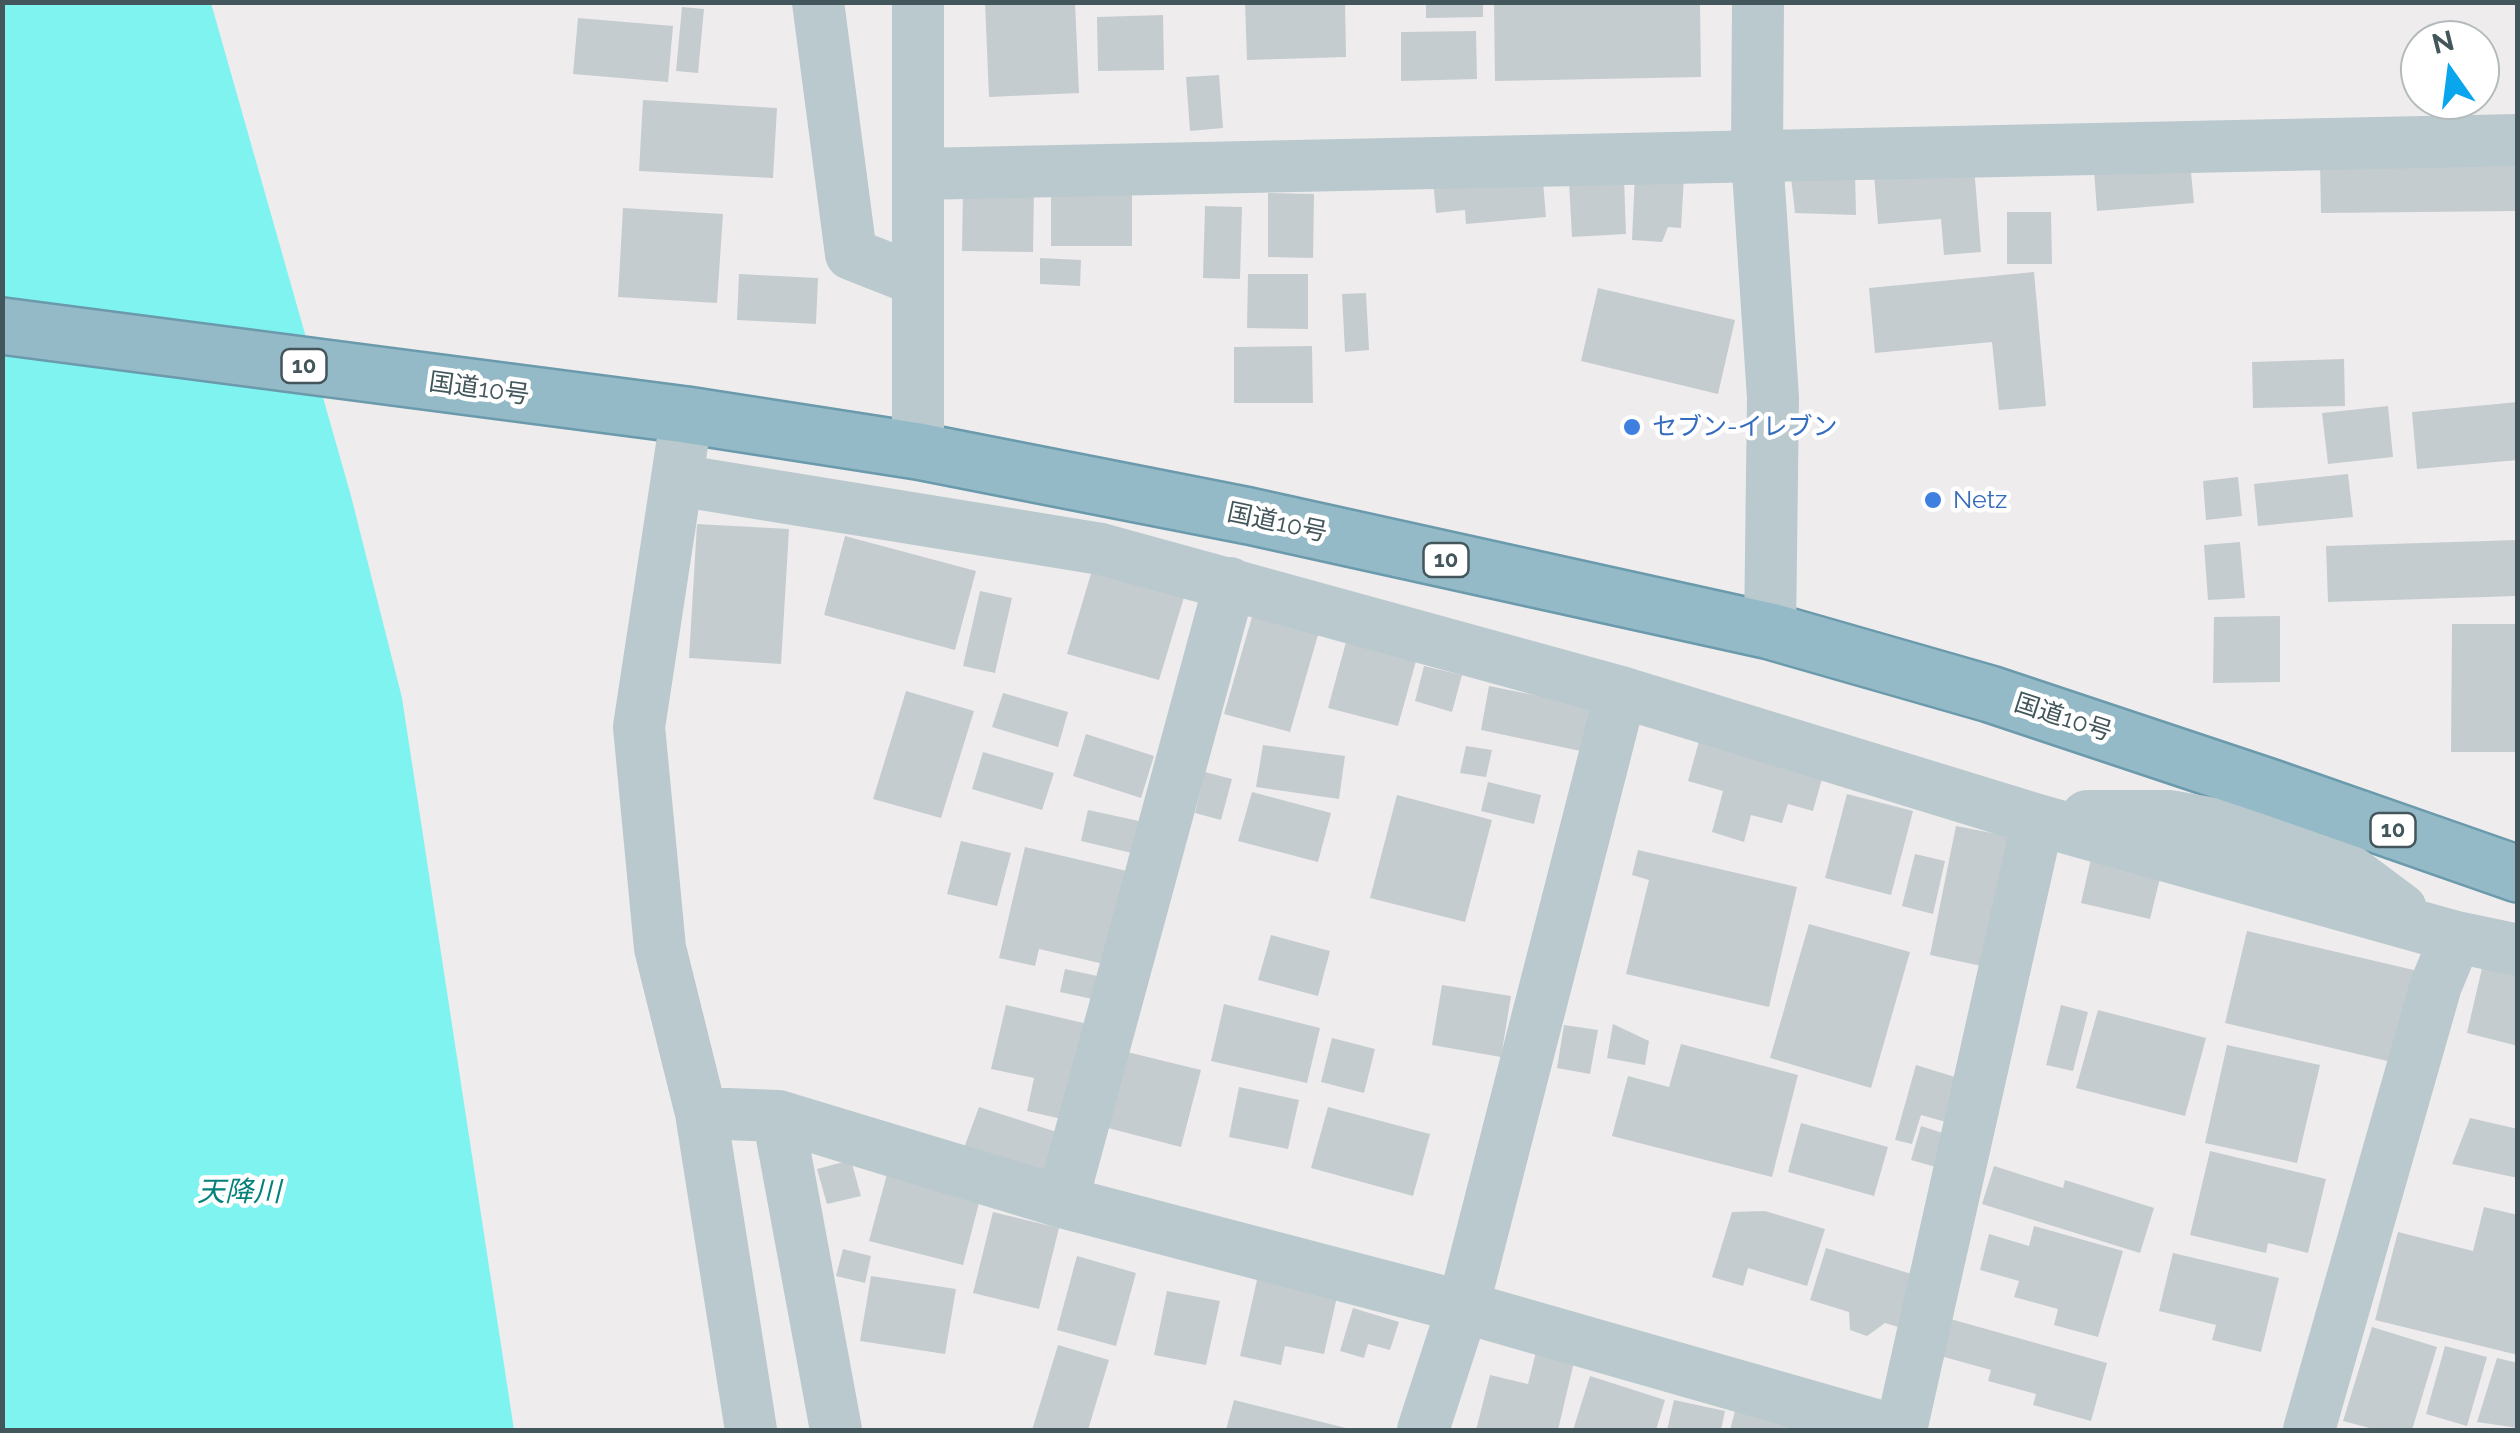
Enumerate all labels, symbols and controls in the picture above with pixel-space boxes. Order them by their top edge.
north arrow [2400,20,2500,120]
text: N [2429,24,2457,61]
road number: 10 [282,349,326,383]
street label: 国道10号 [427,367,531,411]
place label: セブン-イレブン [1652,412,1838,442]
marker: セブン-イレブン [1621,416,1643,438]
place label: Netz [1953,485,2007,515]
marker: Netz [1922,489,1944,511]
street label: 国道10号 [1224,498,1330,548]
road number: 10 [1424,543,1468,577]
street label: 国道10号 [2010,688,2116,748]
road number: 10 [2370,813,2416,847]
water label: 天降川 [197,1176,281,1210]

